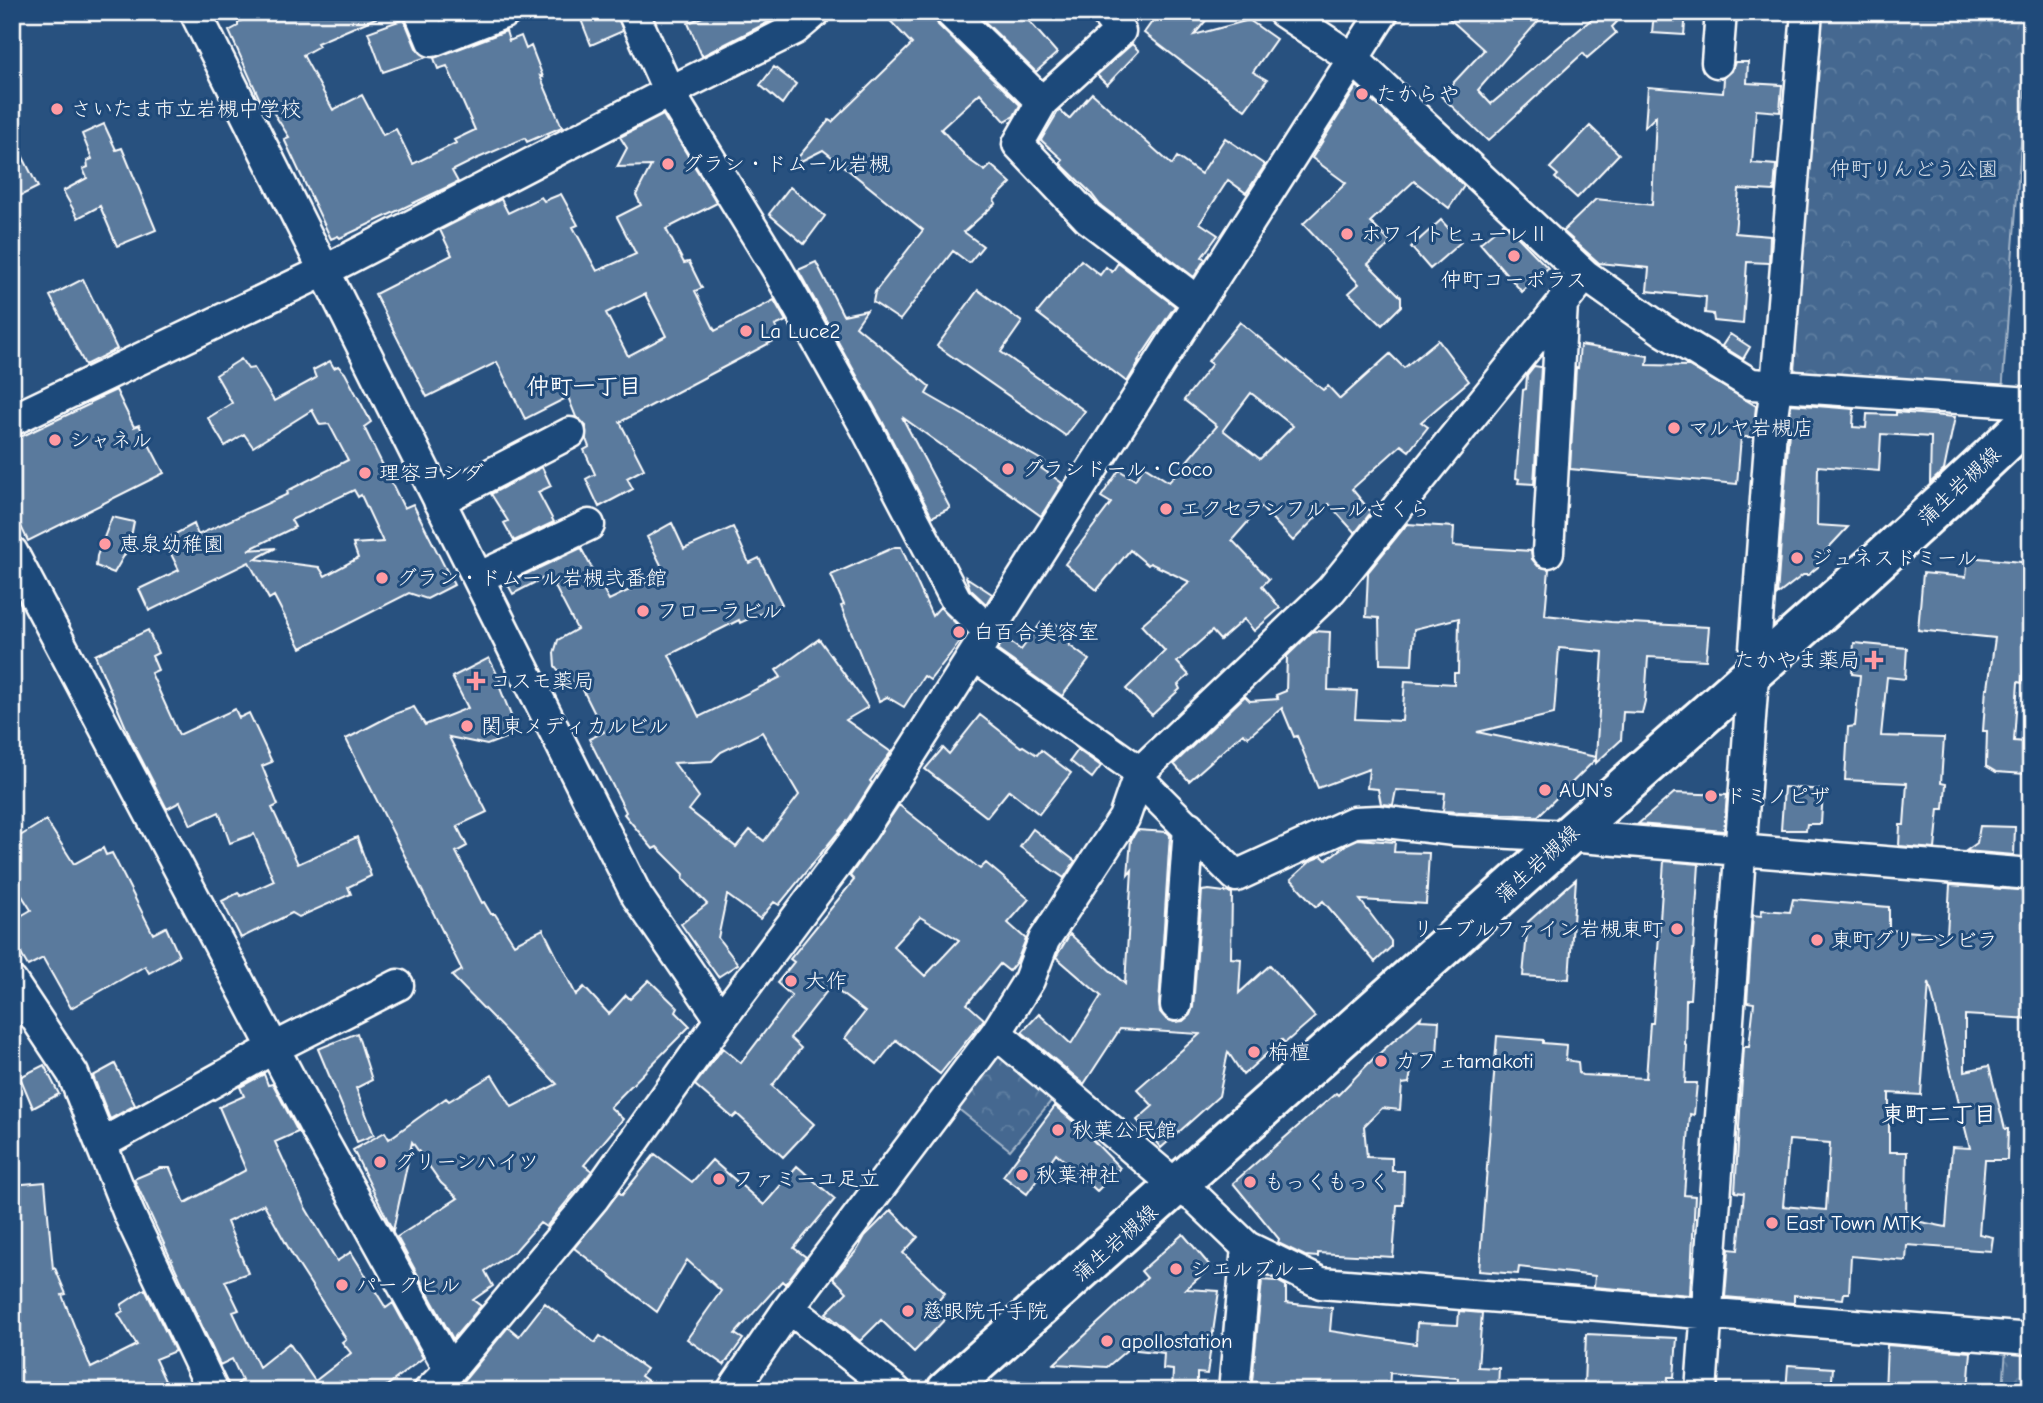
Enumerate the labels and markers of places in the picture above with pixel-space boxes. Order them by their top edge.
place label: たからや [1376,82,1460,106]
marker: たからや [1354,86,1370,102]
place label: さいたま市立岩槻中学校 [71,97,301,121]
marker: さいたま市立岩槻中学校 [49,101,65,117]
place label: グラン・ドムール岩槻 [682,152,890,176]
marker: グラン・ドムール岩槻 [660,156,676,172]
place label: ホワイトヒューレⅡ [1361,222,1549,246]
marker: ホワイトヒューレⅡ [1339,226,1355,242]
marker: 仲町コーポラス [1506,248,1522,264]
place label: 仲町コーポラス [1441,268,1587,292]
place label: La Luce2 [760,319,841,343]
marker: La Luce2 [738,323,754,339]
place label: マルヤ岩槻店 [1688,416,1814,440]
marker: マルヤ岩槻店 [1666,420,1682,436]
place label: シャネル [69,428,152,452]
marker: シャネル [47,432,63,448]
place label: グランドール・Coco [1022,457,1213,481]
place label: 理容ヨシダ [379,461,484,485]
marker: グランドール・Coco [1000,461,1016,477]
marker: 理容ヨシダ [357,465,373,481]
place label: エクセランフルールさくら [1180,497,1431,521]
marker: エクセランフルールさくら [1158,501,1174,517]
place label: 恵泉幼稚園 [119,532,224,556]
marker: 恵泉幼稚園 [97,536,113,552]
place label: ジュネスドミール [1811,546,1977,570]
marker: ジュネスドミール [1789,550,1805,566]
place label: グラン・ドムール岩槻弐番館 [396,566,667,590]
marker: グラン・ドムール岩槻弐番館 [374,570,390,586]
place label: フローラビル [657,599,783,623]
marker: フローラビル [635,603,651,619]
place label: 白百合美容室 [973,620,1099,644]
marker: 白百合美容室 [951,624,967,640]
place label: たかやま薬局 [1734,648,1860,672]
marker: たかやま薬局 [1866,652,1882,668]
place label: コスモ薬局 [490,669,594,693]
marker: コスモ薬局 [468,673,484,689]
place label: 関東メディカルビル [481,714,669,738]
marker: 関東メディカルビル [459,718,475,734]
place label: AUN's [1559,778,1612,802]
marker: AUN's [1537,782,1553,798]
place label: ドミノピザ [1725,784,1830,808]
marker: ドミノピザ [1703,788,1719,804]
place label: リーブルファイン岩槻東町 [1413,917,1663,941]
marker: リーブルファイン岩槻東町 [1669,921,1685,937]
place label: 東町グリーンビラ [1831,928,1998,952]
marker: 東町グリーンビラ [1809,932,1825,948]
place label: 大作 [805,969,847,993]
marker: 大作 [783,973,799,989]
place label: 栴檀 [1268,1040,1310,1064]
marker: 栴檀 [1246,1044,1262,1060]
place label: カフェtamakoti [1395,1049,1534,1073]
marker: カフェtamakoti [1373,1053,1389,1069]
place label: 秋葉公民館 [1072,1118,1177,1142]
marker: 秋葉公民館 [1050,1122,1066,1138]
place label: グリーンハイツ [394,1150,539,1174]
marker: グリーンハイツ [372,1154,388,1170]
place label: 秋葉神社 [1036,1163,1120,1187]
place label: ファミーユ足立 [733,1167,880,1191]
marker: 秋葉神社 [1014,1167,1030,1183]
place label: もっくもっく [1264,1170,1390,1194]
marker: ファミーユ足立 [711,1171,727,1187]
marker: もっくもっく [1242,1174,1258,1190]
place label: East Town MTK [1786,1211,1922,1235]
marker: East Town MTK [1764,1215,1780,1231]
place label: シエルブルー [1190,1257,1316,1281]
marker: シエルブルー [1168,1261,1184,1277]
place label: パークヒル [356,1273,461,1297]
marker: パークヒル [334,1277,350,1293]
place label: 慈眼院千手院 [922,1299,1048,1323]
marker: 慈眼院千手院 [900,1303,916,1319]
place label: apollostation [1121,1329,1233,1353]
marker: apollostation [1099,1333,1115,1349]

